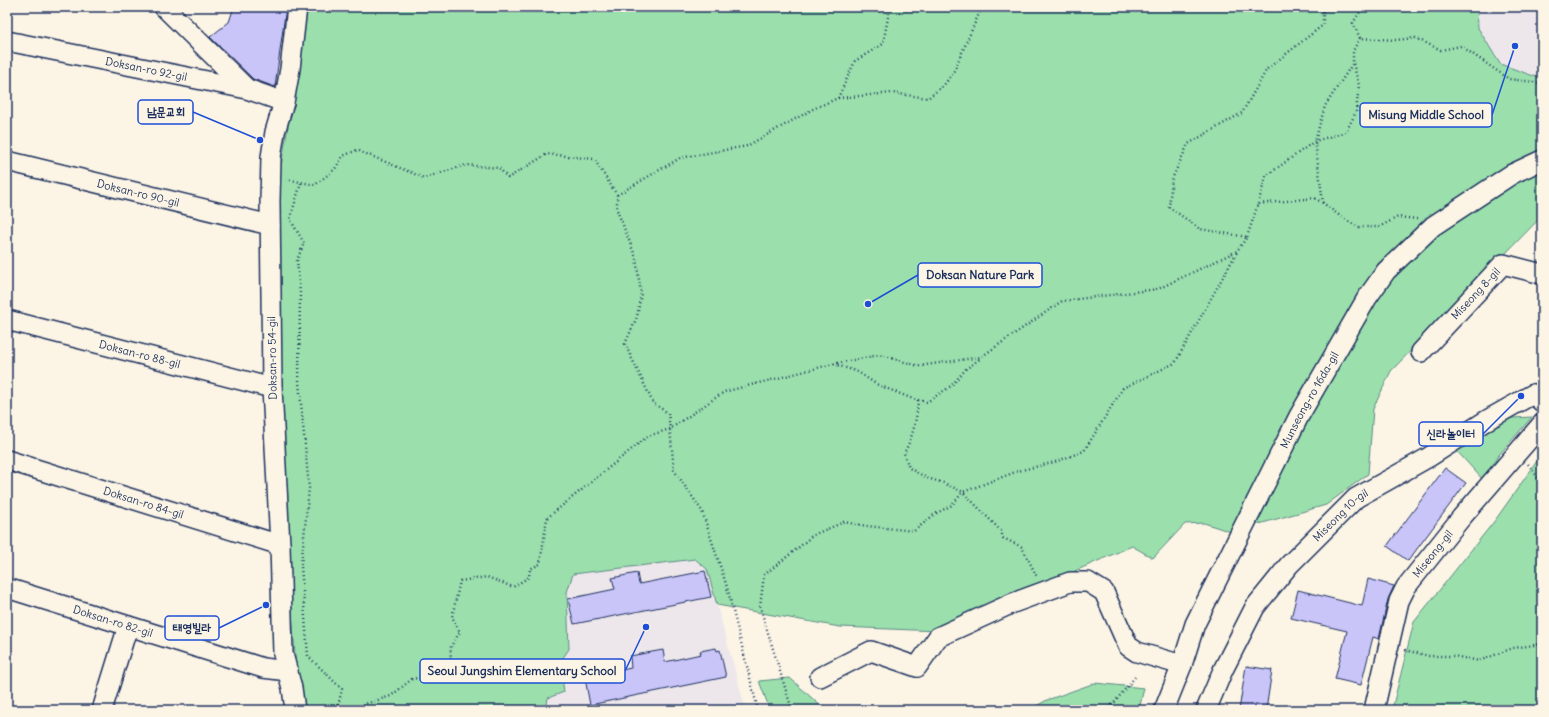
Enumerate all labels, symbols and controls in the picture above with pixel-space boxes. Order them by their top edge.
street label: Doksan-ro 92-gil [104,54,188,84]
callout: 남문교회 [138,100,193,124]
callout: Misung Middle School [1360,103,1492,127]
text: 남문교회 [147,104,185,119]
text: Misung Middle School [1368,107,1484,123]
street label: Doksan-ro 90-gil [96,176,181,210]
callout: Doksan Nature Park [918,263,1042,287]
street label: Miseong 8-gil [1448,265,1503,322]
text: Doksan Nature Park [926,267,1034,282]
street label: Doksan-ro 54-gil [264,316,280,400]
street label: Doksan-ro 88-gil [98,337,182,371]
street label: Munseong-ro 16da-gil [1277,349,1342,451]
callout: 신라놀이터 [1419,422,1483,446]
text: 신라놀이터 [1427,426,1475,441]
street label: Doksan-ro 84-gil [102,483,185,522]
street label: Miseong 10-gil [1310,486,1370,544]
street label: Miseong-gil [1409,527,1456,580]
street label: Doksan-ro 82-gil [71,602,155,640]
callout: 태영빌라 [165,616,219,640]
text: 태영빌라 [173,620,212,635]
callout: Seoul Jungshim Elementary School [420,659,625,683]
text: Seoul Jungshim Elementary School [427,663,617,679]

